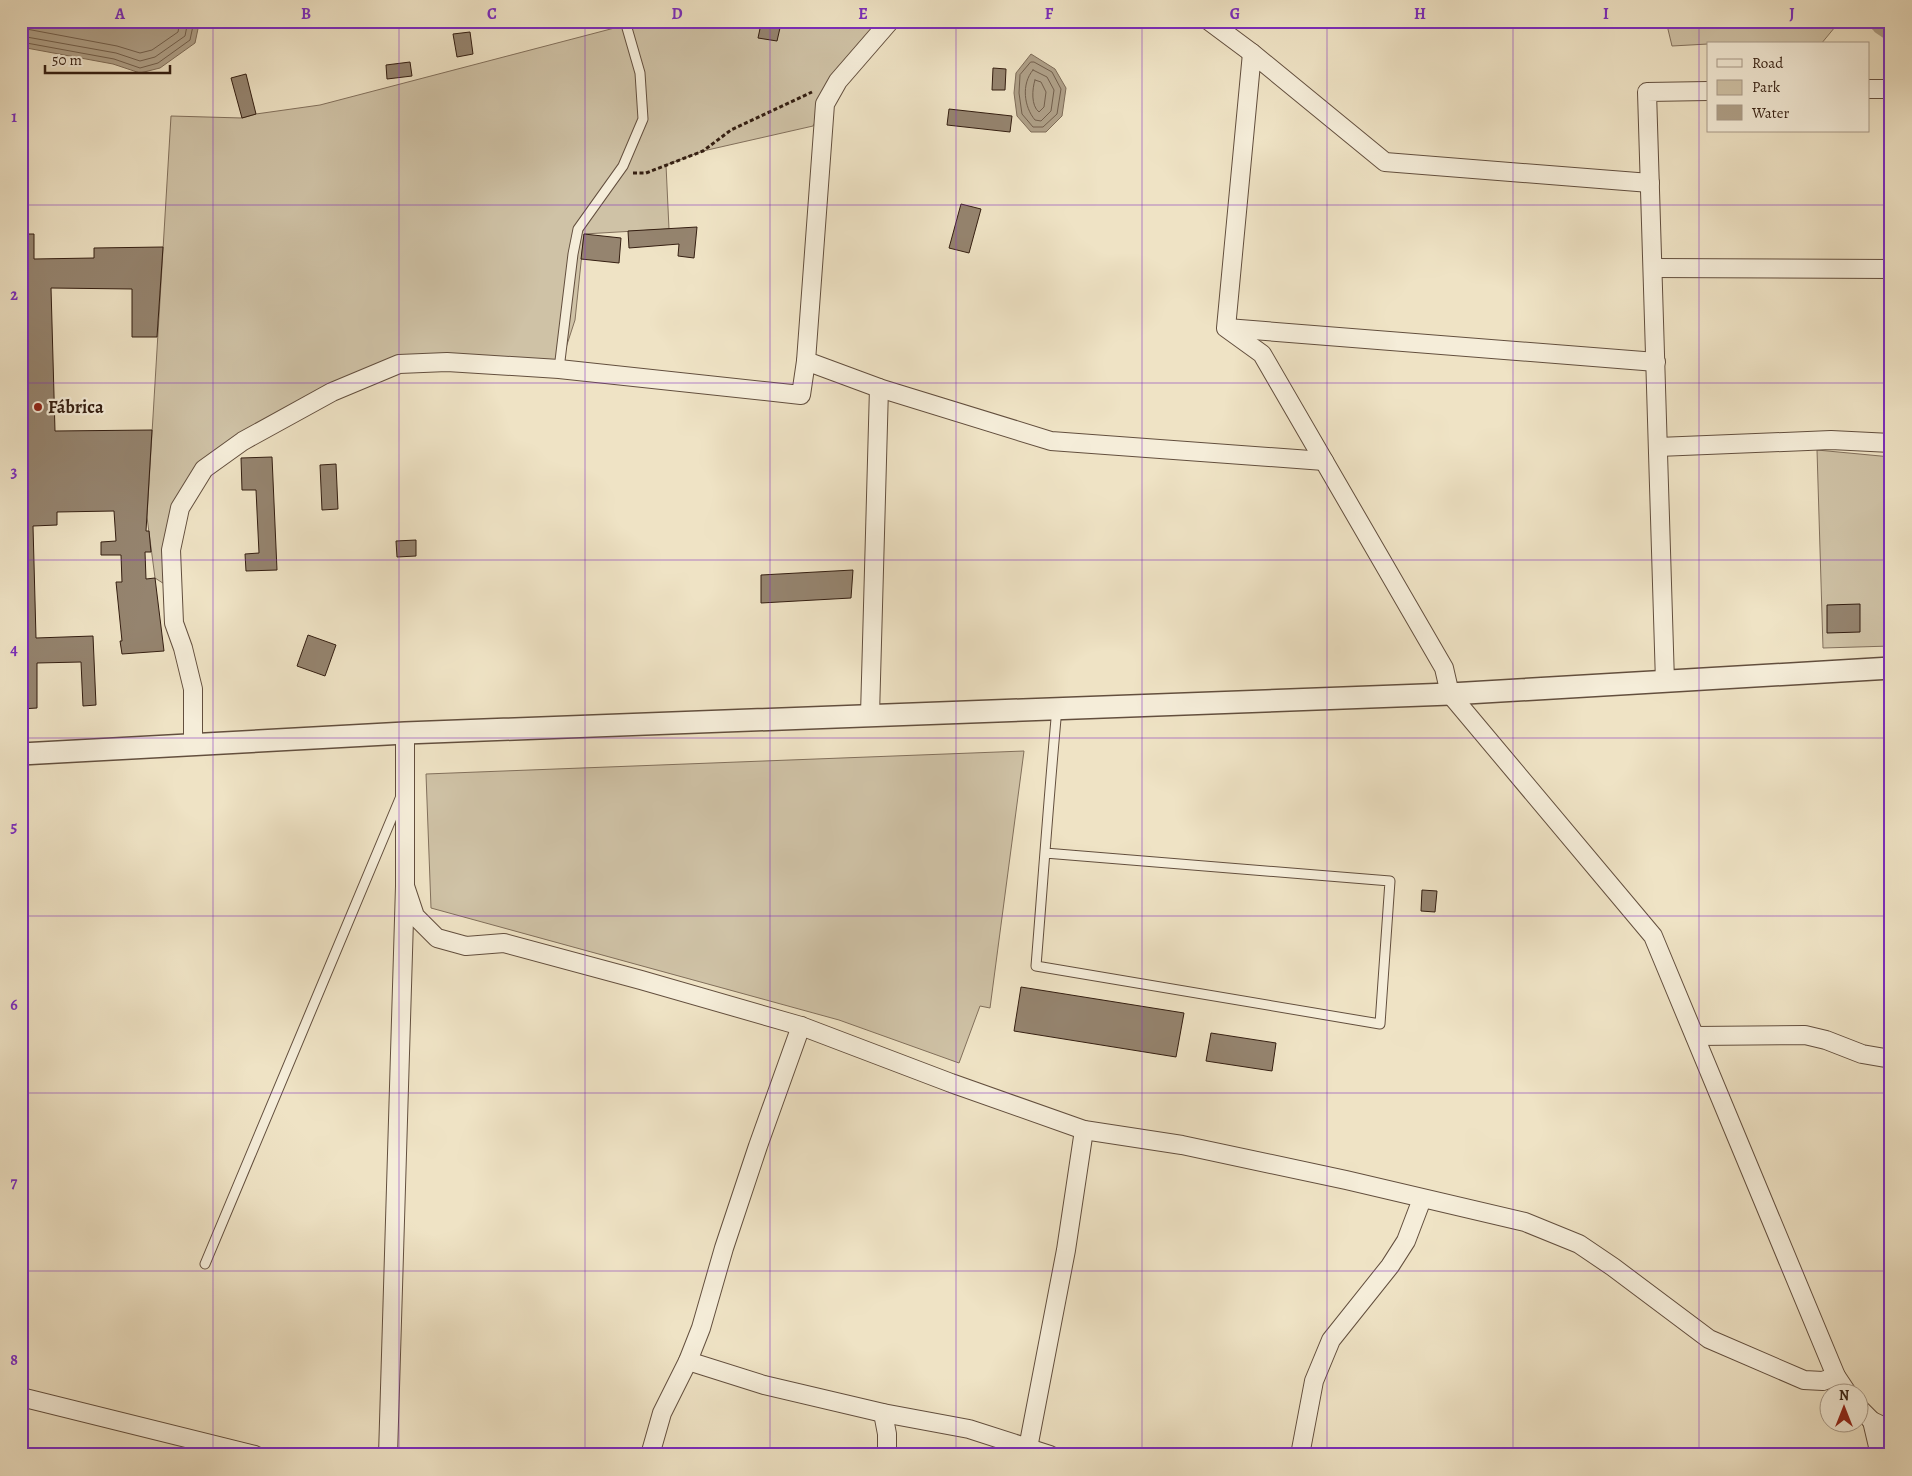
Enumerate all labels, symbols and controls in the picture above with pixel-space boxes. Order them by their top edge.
text: A [114,3,126,25]
text: B [301,3,311,25]
text: C [487,3,497,25]
text: D [671,3,683,25]
text: E [858,3,868,25]
text: F [1045,3,1054,25]
text: G [1230,3,1240,25]
text: H [1414,3,1426,25]
text: I [1603,3,1609,25]
text: J [1789,3,1795,25]
scale bar [45,42,170,74]
legend [1707,42,1870,132]
text: 50 m [52,50,82,70]
text: Road [1752,53,1784,73]
text: Park [1752,77,1781,97]
text: Water [1751,103,1789,123]
text: 1 [11,106,17,128]
text: 2 [10,284,18,306]
place label: Fábrica [48,395,104,419]
marker: Fábrica [32,401,44,413]
text: 3 [11,461,18,483]
text: 4 [10,639,18,661]
text: 5 [11,816,18,838]
text: 6 [10,994,18,1016]
text: 7 [11,1172,18,1194]
text: 8 [10,1349,18,1371]
north arrow [1820,1384,1870,1434]
text: N [1839,1386,1849,1405]

